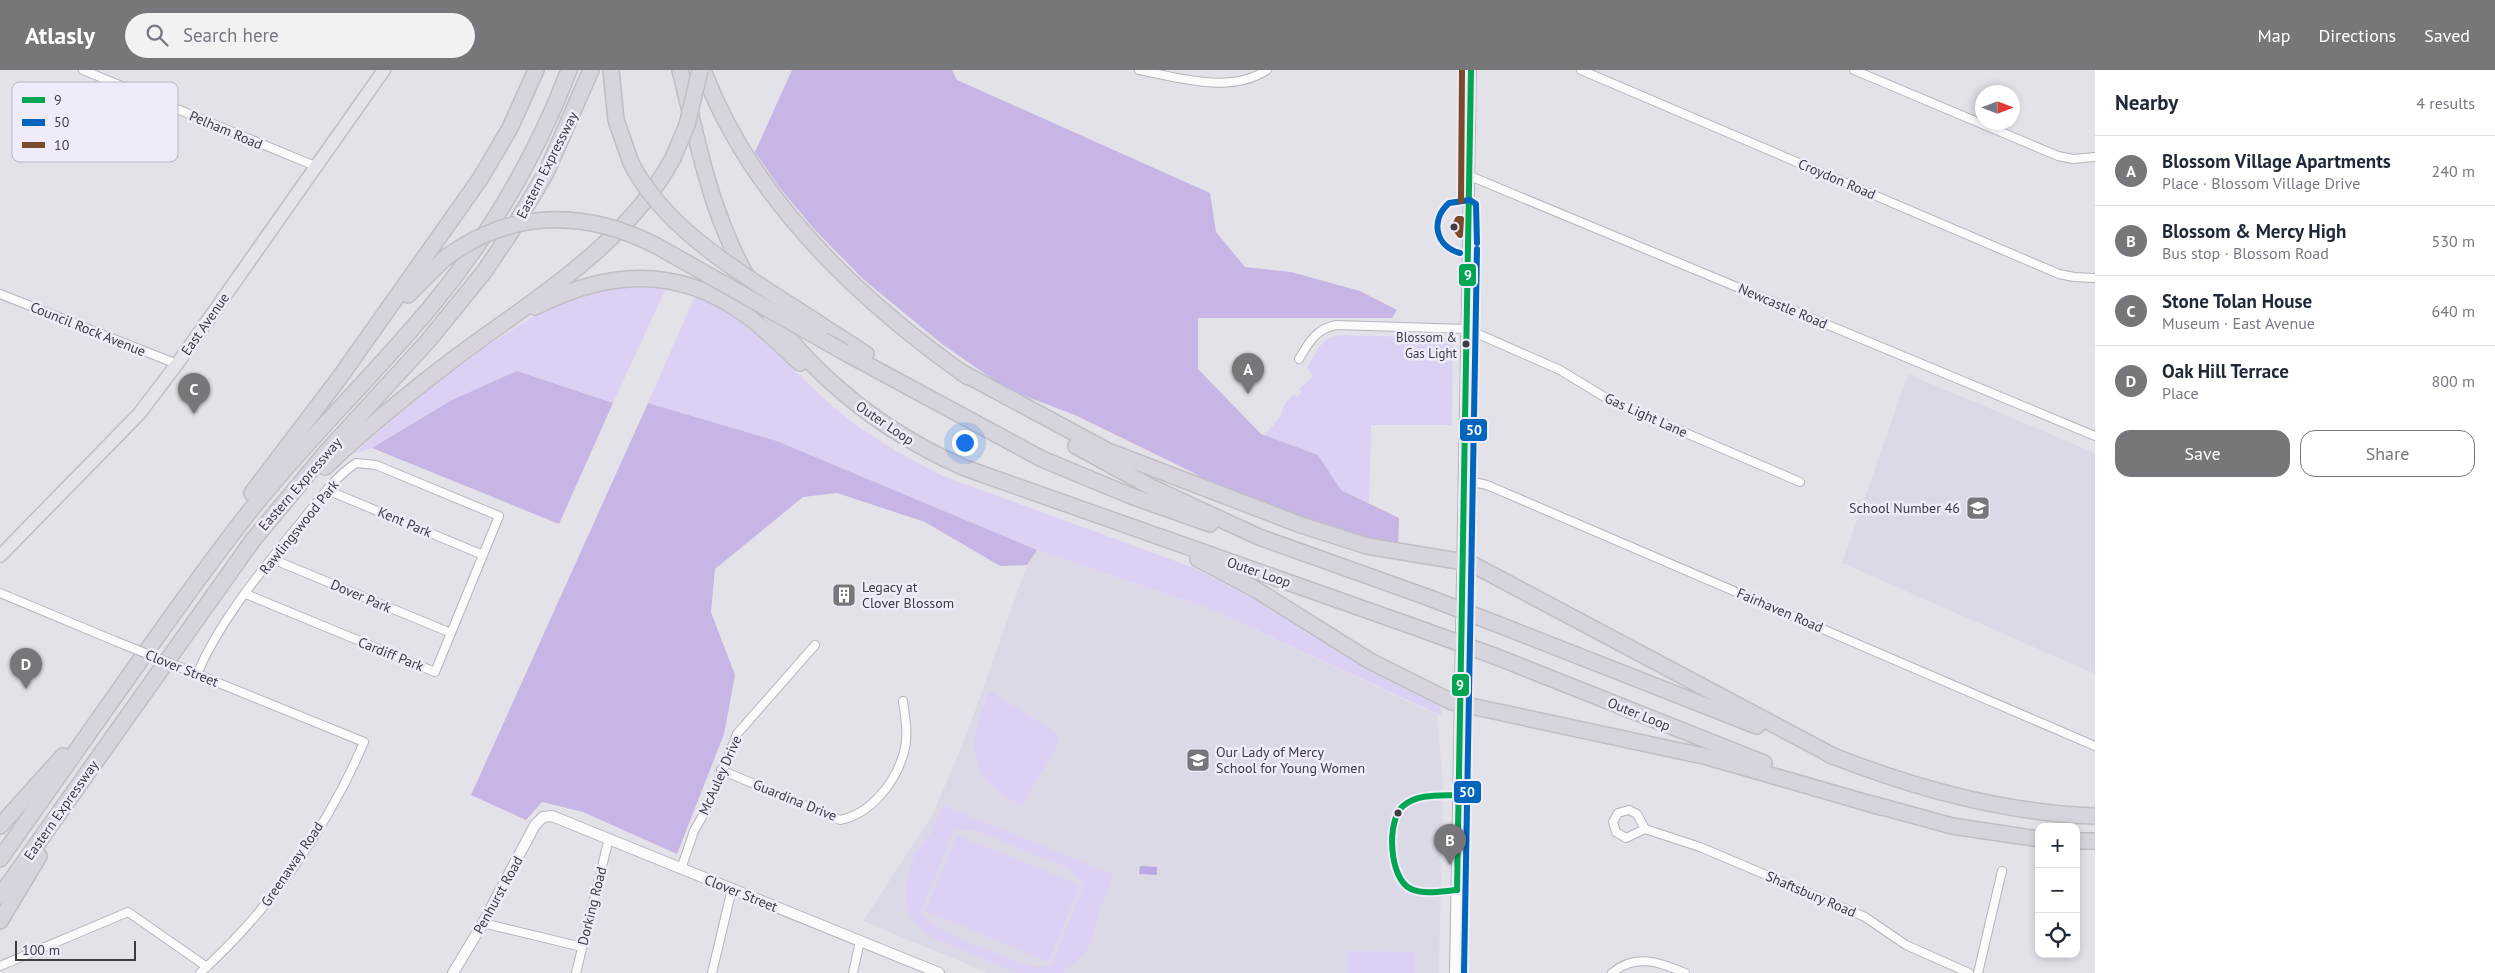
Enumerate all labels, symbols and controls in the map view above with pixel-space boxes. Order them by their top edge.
search box [125,13,475,58]
text: Atlasly [25,20,95,51]
icon: search [143,21,171,49]
text: Search here [183,23,279,47]
text: Map [2258,24,2290,47]
text: Directions [2318,24,2396,47]
text: Saved [2424,24,2470,47]
legend [12,82,178,162]
north arrow [1975,85,2020,130]
text: Nearby [2115,89,2178,116]
text: 9 [54,91,62,109]
text: 4 results [2416,93,2475,113]
street label: Pelham Road [187,107,265,153]
street label: Eastern Expressway [512,108,582,222]
text: 50 [54,113,70,131]
text: 10 [54,136,70,154]
text: Blossom Village Apartments [2162,149,2391,173]
street label: Croydon Road [1796,155,1878,203]
text: A [2126,161,2136,181]
text: 240 m [2432,161,2475,181]
text: Place · Blossom Village Drive [2162,173,2360,193]
text: Blossom & Mercy High [2162,219,2346,243]
unlabelled marker [1449,222,1459,232]
text: B [2126,231,2136,251]
text: 530 m [2432,231,2475,251]
text: Bus stop · Blossom Road [2162,243,2329,263]
line badge: 9 [1458,263,1477,287]
text: 9 [1464,266,1472,284]
street label: Newcastle Road [1736,279,1830,333]
street label: East Avenue [177,289,233,359]
text: Stone Tolan House [2162,289,2312,313]
street label: Council Rock Avenue [28,298,148,360]
text: C [2127,301,2135,321]
text: 640 m [2432,301,2475,321]
text: Museum · East Avenue [2162,313,2315,333]
place label: Blossom & Gas Light [1396,329,1458,362]
marker: Blossom & Gas Light [1461,339,1471,349]
pin: A [1232,353,1264,394]
text: Oak Hill Terrace [2162,359,2289,383]
text: D [2126,371,2136,391]
text: 800 m [2432,371,2475,391]
pin: C [178,373,210,414]
text: Place [2162,383,2199,403]
street label: Gas Light Lane [1602,389,1690,441]
street label: Outer Loop [852,397,918,449]
line badge: 50 [1459,418,1488,442]
text: 50 [1466,421,1482,439]
your location [952,430,978,456]
button: Save [2115,430,2290,477]
button: Share [2300,430,2475,477]
street label: Eastern Expressway [255,433,346,534]
street label: Rawlingswood Park [255,476,343,578]
school or university icon: School Number 46 [1965,495,1991,521]
place label: School Number 46 [1849,499,1960,517]
street label: Kent Park [375,503,435,542]
street label: Outer Loop [1225,553,1293,591]
street label: Dover Park [328,575,394,617]
place label: Legacy at Clover Blossom [862,578,954,612]
building icon: Legacy at Clover Blossom [831,582,857,608]
street label: Fairhaven Road [1734,584,1826,636]
street label: Cardiff Park [356,633,427,675]
street label: Clover Street [143,645,221,691]
pin: D [10,648,42,689]
line badge: 9 [1451,673,1470,697]
text: 9 [1456,676,1464,694]
street label: Outer Loop [1605,693,1673,735]
street label: McAuley Drive [694,732,746,818]
place label: Our Lady of Mercy School for Young Women [1216,743,1365,777]
school or university icon: Our Lady of Mercy School for Young Women [1185,747,1211,773]
street label: Eastern Expressway [20,756,102,863]
street label: Guardina Drive [750,775,840,825]
line badge: 50 [1453,780,1482,804]
text: 50 [1459,783,1475,801]
unlabelled marker [1393,808,1403,818]
street label: Greenaway Road [257,818,327,910]
map controls [2035,823,2080,958]
button: + [2035,823,2080,868]
pin: B [1434,824,1466,865]
street label: Penhurst Road [469,853,527,937]
street label: Dorking Road [574,865,610,947]
street label: Shaftsbury Road [1763,867,1859,921]
button: − [2035,868,2080,913]
street label: Clover Street [702,870,780,916]
button: locate [2035,913,2080,958]
scale bar [15,938,136,961]
text: 100 m [22,941,60,959]

